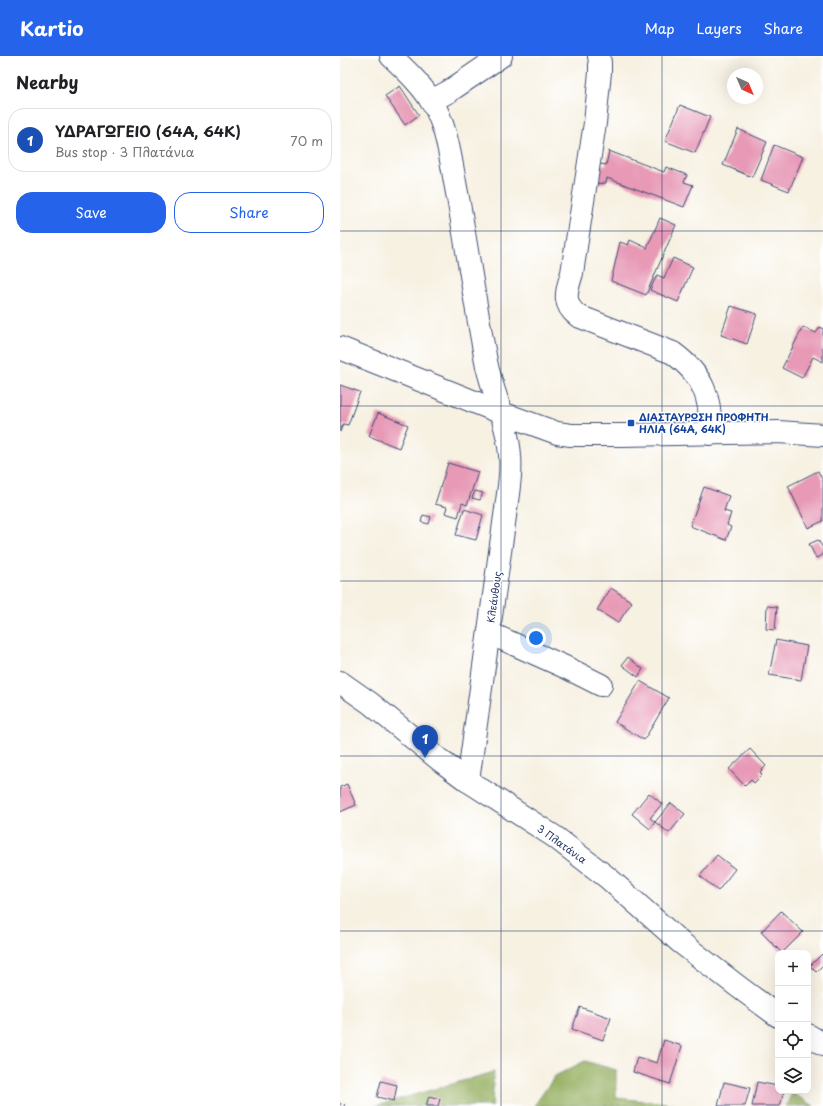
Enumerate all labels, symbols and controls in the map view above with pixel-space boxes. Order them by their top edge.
text: Kartio [20,14,83,42]
text: Map [645,18,675,39]
text: Layers [697,18,742,39]
text: Share [764,18,803,39]
north arrow [727,68,763,104]
text: Nearby [16,69,78,95]
text: ΥΔΡΑΓΩΓΕΙΟ (64Α, 64Κ) [55,119,241,142]
text: 1 [27,131,33,150]
text: 70 m [290,131,323,150]
text: Bus stop · 3 Πλατάνια [55,142,194,161]
button: Save [16,192,166,233]
button: Share [174,192,324,233]
place label: ΔΙΑΣΤΑΥΡΩΣΗ ΠΡΟΦΗΤΗ ΗΛΙΑ (64Α, 64Κ) [639,409,769,436]
marker: ΔΙΑΣΤΑΥΡΩΣΗ ΠΡΟΦΗΤΗ ΗΛΙΑ (64Α, 64Κ) [626,418,636,428]
street label: Κλεάνθους [482,570,505,624]
your location [526,628,546,648]
pin: 1 [412,725,438,758]
street label: 3 Πλατάνια [535,821,590,867]
map controls [775,950,811,1094]
button: + [775,950,811,986]
button: − [775,986,811,1022]
button: locate [775,1022,811,1058]
button: layers [775,1058,811,1094]

